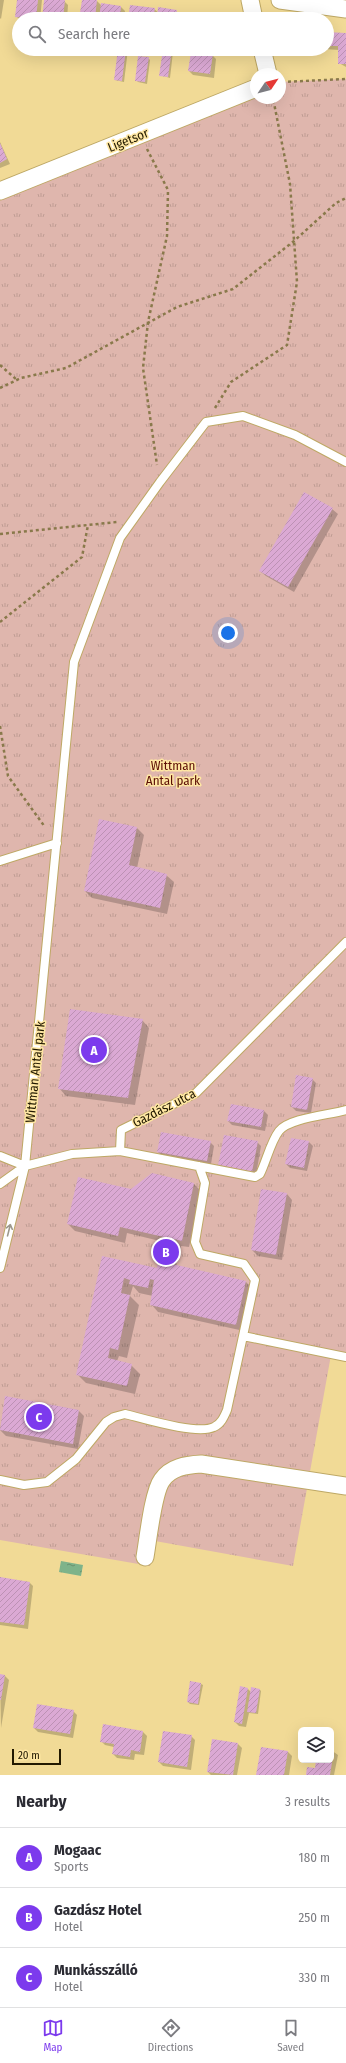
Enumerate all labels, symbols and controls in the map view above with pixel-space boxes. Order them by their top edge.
search box [12,12,334,56]
icon: search [26,23,48,45]
text: Search here [58,25,130,43]
north arrow [250,68,286,104]
street label: Ligetsor [105,125,151,155]
your location [218,623,238,643]
park label: Wittman Antal park [146,758,201,788]
street label: Wittman Antal park [22,1020,48,1124]
pin: A [81,1035,107,1065]
street label: Gazdász utca [130,1086,198,1130]
one-way arrow [6,1224,14,1237]
pin: B [153,1237,179,1267]
pin: C [26,1402,52,1432]
map controls [298,1727,334,1763]
button: layers [298,1727,334,1763]
scale bar [12,1747,61,1766]
text: 20 m [18,1749,40,1762]
text: Nearby [16,1791,67,1812]
text: 3 results [285,1794,330,1809]
text: Mogaac [54,1841,101,1859]
text: A [25,1850,33,1865]
text: 180 m [299,1850,330,1865]
text: Sports [54,1859,89,1874]
text: Gazdász Hotel [54,1901,142,1919]
text: B [25,1910,33,1925]
text: 250 m [298,1910,330,1925]
text: Hotel [54,1919,83,1934]
text: Munkásszálló [54,1961,138,1979]
text: C [26,1970,32,1985]
text: 330 m [298,1970,330,1985]
text: Hotel [54,1979,83,1994]
tab: Map [42,2017,64,2054]
tab: Directions [148,2017,193,2054]
tab: Saved [277,2017,304,2054]

